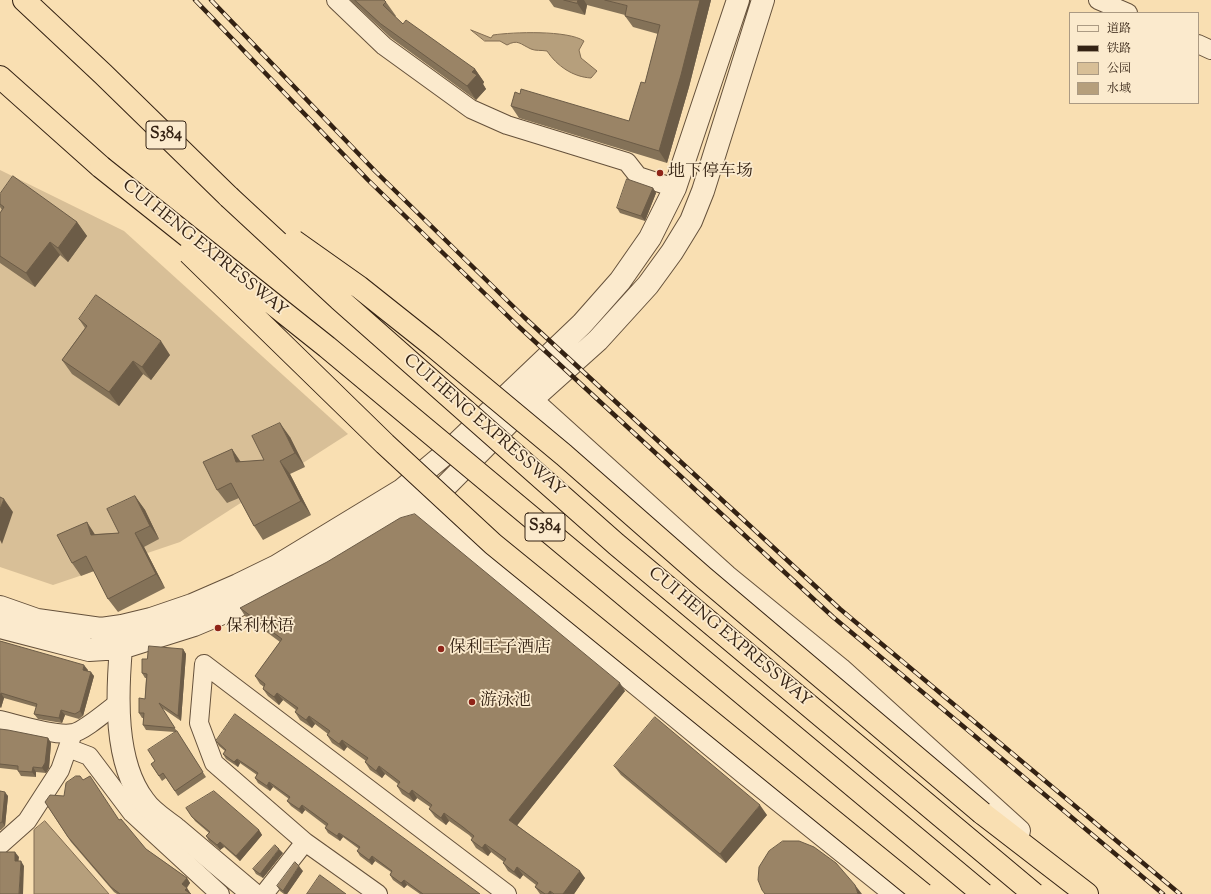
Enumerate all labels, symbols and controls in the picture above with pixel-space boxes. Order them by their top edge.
legend [1069,12,1199,104]
text: 道路 [1107,20,1131,38]
text: 铁路 [1107,40,1131,58]
text: 公园 [1107,60,1131,78]
text: 水域 [1107,80,1131,98]
road number: S384 [146,121,186,149]
place label: 地下停车场 [668,163,753,183]
marker: 地下停车场 [655,168,665,178]
street label: CUI HENG EXPRESSWAY [117,176,291,322]
street label: CUI HENG EXPRESSWAY [398,351,568,501]
road number: S384 [525,513,565,541]
street label: CUI HENG EXPRESSWAY [643,564,815,712]
place label: 保利林语 [226,618,294,638]
marker: 保利林语 [213,623,223,633]
place label: 保利王子酒店 [449,639,551,659]
marker: 保利王子酒店 [436,644,446,654]
place label: 游泳池 [480,692,531,712]
marker: 游泳池 [467,697,477,707]

